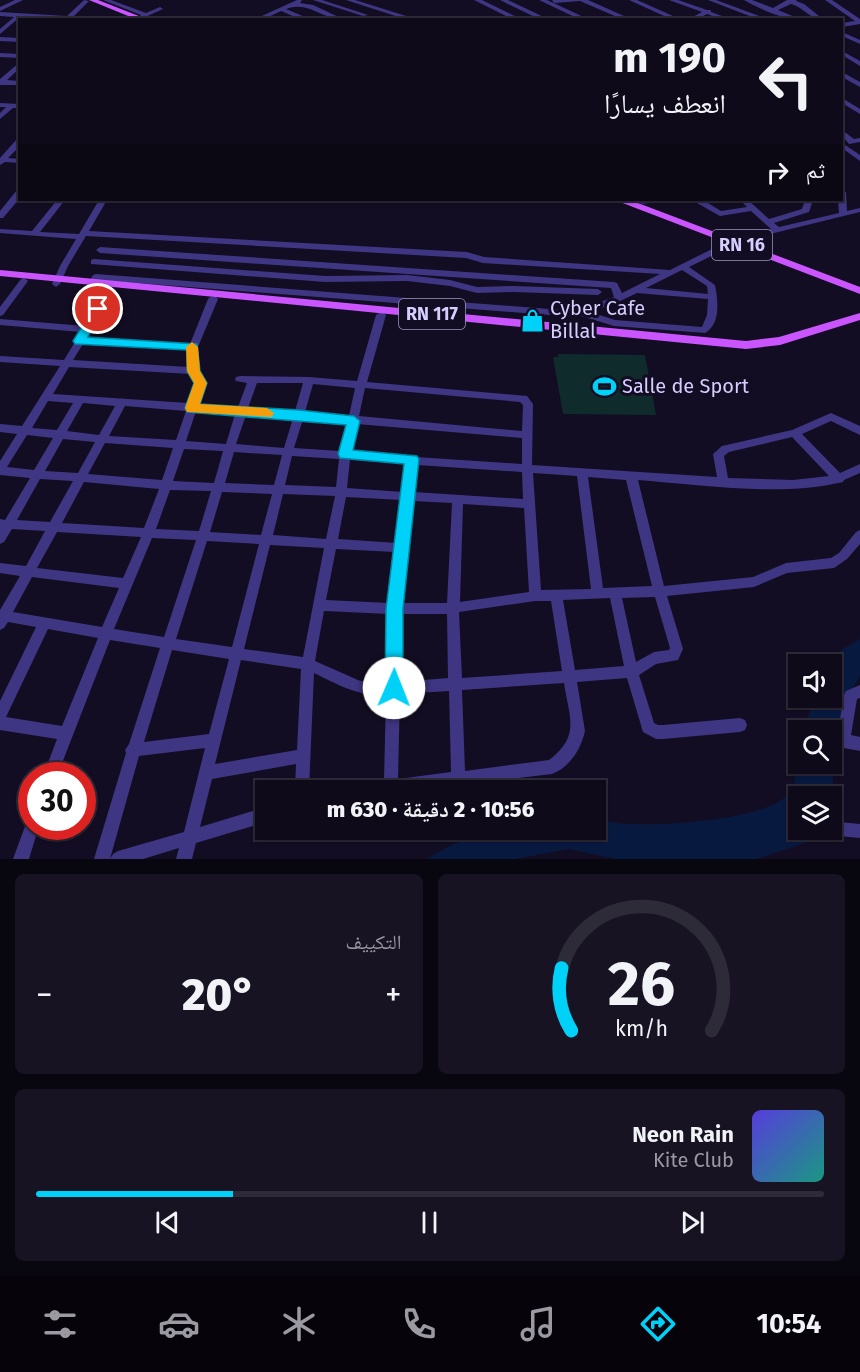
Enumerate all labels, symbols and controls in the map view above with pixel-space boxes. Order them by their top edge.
text: 190 m [613,33,726,83]
icon: left [747,42,825,120]
text: انعطف يسارًا [604,88,726,120]
icon: right [761,156,794,189]
text: ثم [806,157,825,184]
road number: RN 16 [712,230,772,260]
pin [72,283,123,334]
icon: arrive [81,292,114,325]
place label: Cyber Cafe Billal [550,296,645,343]
road number: RN 117 [399,299,465,329]
shop icon: Cyber Cafe Billal [519,307,545,333]
sports icon: Salle de Sport [591,373,617,399]
place label: Salle de Sport [622,374,750,398]
map controls [788,654,842,840]
button: sound [788,654,842,708]
position arrow [362,656,426,720]
button: search [788,720,842,774]
speed limit sign: 30 [18,762,96,840]
button: layers [788,786,842,840]
text: 10:56 · 2 دقيقة · 630 m [327,796,534,823]
text: التكييف [345,930,402,954]
text: 26 [608,947,675,1022]
text: 20° [182,968,256,1022]
text: − [36,975,53,1015]
text: + [385,975,401,1015]
text: km/h [615,1016,668,1042]
text: Neon Rain [632,1121,734,1148]
text: Kite Club [653,1148,734,1172]
icon: previous [151,1206,184,1239]
icon: pause [413,1206,446,1239]
icon: next [676,1206,709,1239]
icon: filters [39,1303,81,1345]
icon: car [158,1303,200,1345]
icon: climate [278,1303,320,1345]
icon: phone [398,1303,440,1345]
icon: music [517,1303,559,1345]
icon: directions [637,1303,679,1345]
text: 10:54 [756,1308,821,1340]

